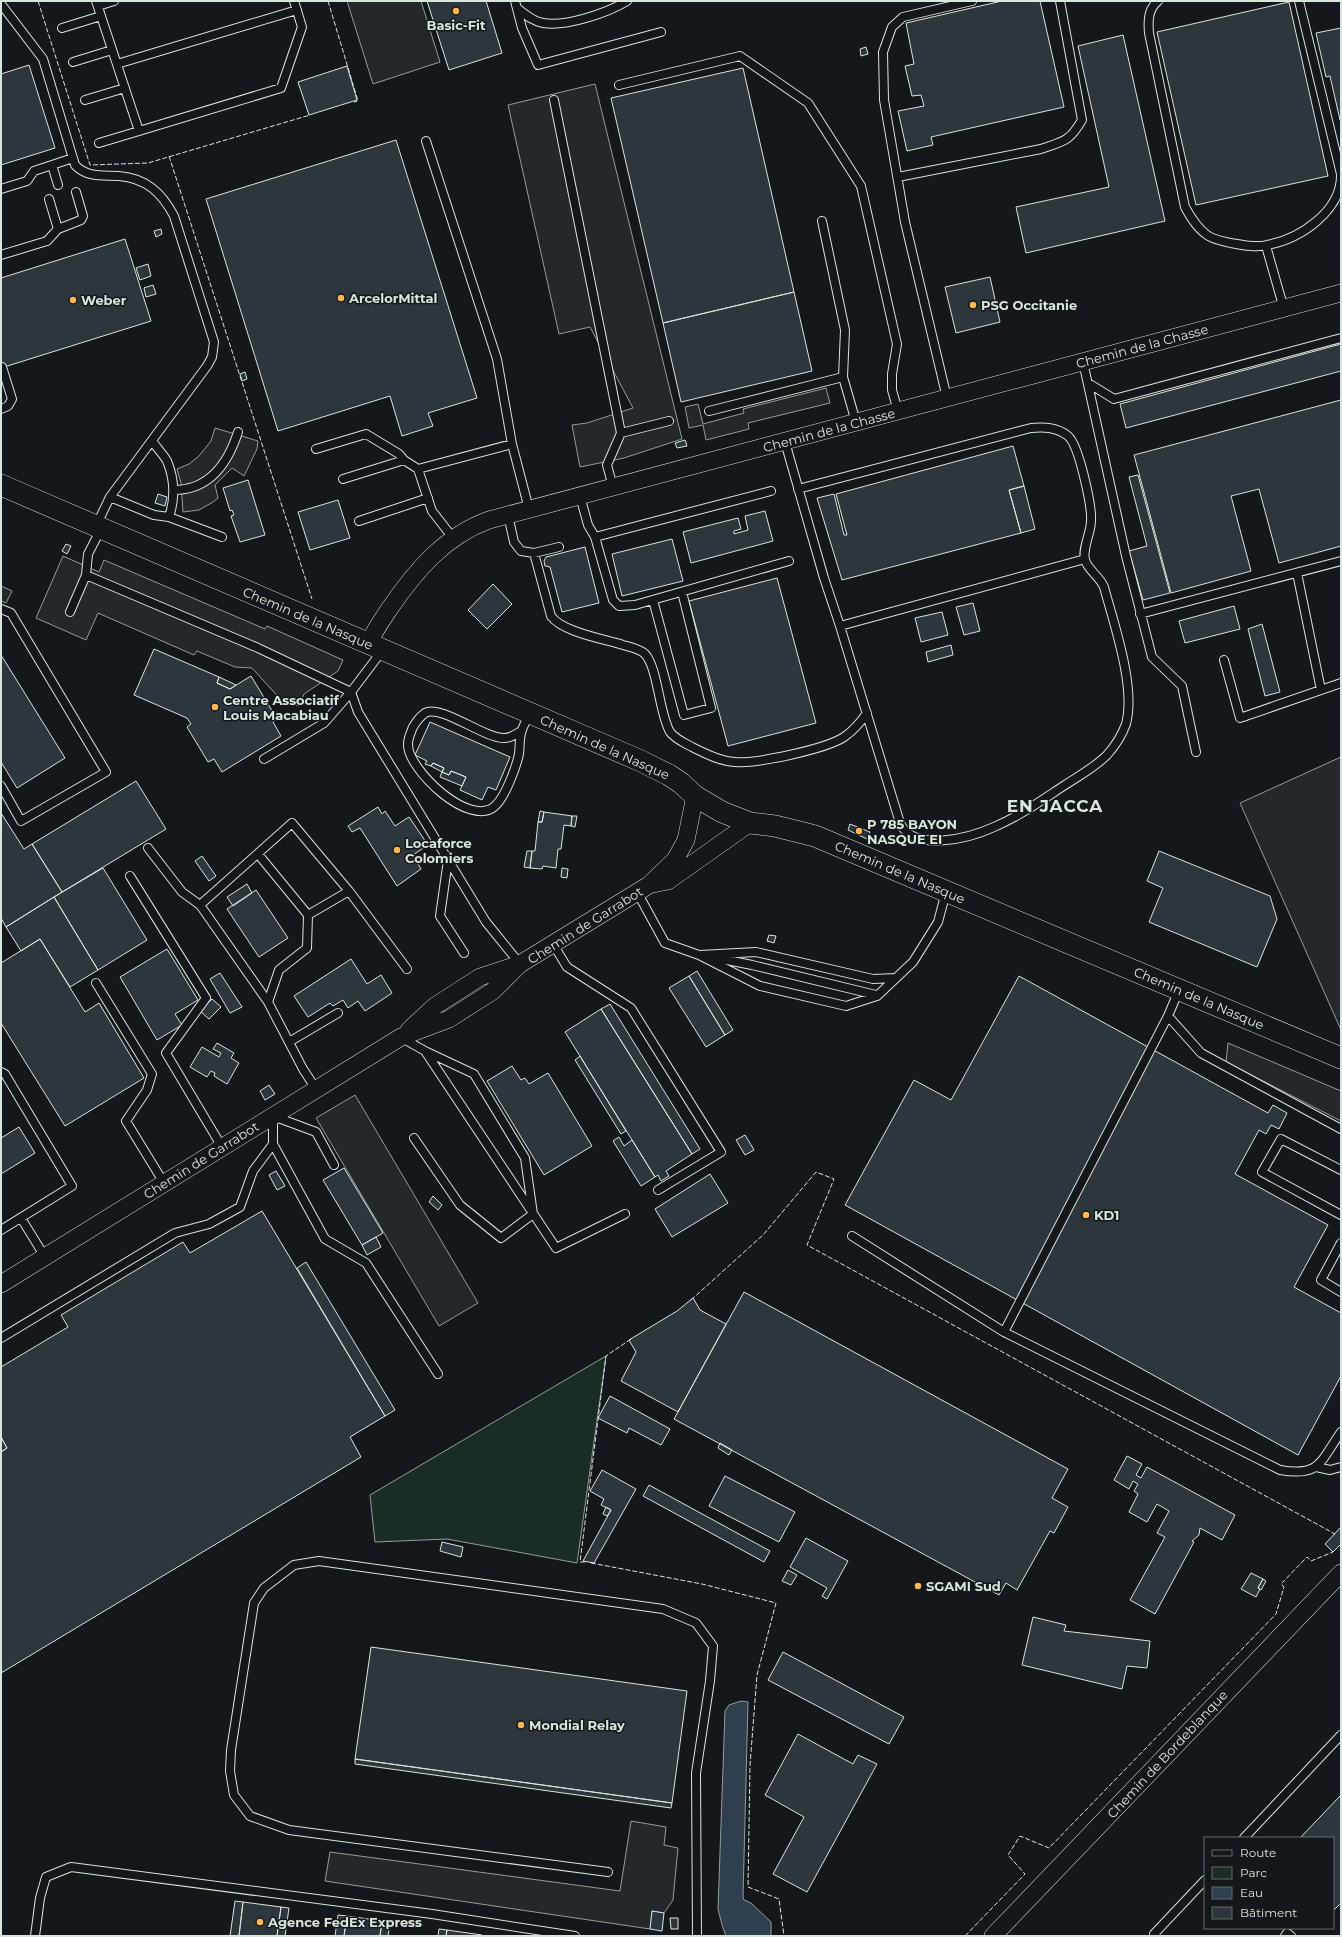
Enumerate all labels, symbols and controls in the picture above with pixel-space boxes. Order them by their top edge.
marker: Basic-Fit [451,6,461,16]
place label: Basic-Fit [426,17,486,33]
place label: ArcelorMittal [348,290,437,306]
place label: Weber [81,292,127,308]
marker: ArcelorMittal [336,293,346,303]
marker: Weber [68,295,78,305]
place label: PSG Occitanie [981,297,1077,313]
marker: PSG Occitanie [968,300,978,310]
street label: Chemin de la Chasse [1074,321,1210,371]
street label: Chemin de la Chasse [761,405,897,455]
street label: Chemin de la Nasque [240,583,376,653]
place label: Centre Associatif Louis Macabiau [223,692,340,723]
marker: Centre Associatif Louis Macabiau [210,702,220,712]
street label: Chemin de la Nasque [538,711,672,783]
district label: EN JACCA [1007,796,1103,816]
place label: P 785 BAYON NASQUE EI [867,816,957,847]
marker: P 785 BAYON NASQUE EI [854,826,864,836]
place label: Locaforce Colomiers [405,835,473,866]
street label: Chemin de la Nasque [832,837,968,907]
marker: Locaforce Colomiers [392,845,402,855]
street label: Chemin de Garrabot [524,883,646,967]
street label: Chemin de la Nasque [1131,963,1267,1033]
street label: Chemin de Garrabot [140,1118,262,1202]
place label: KD1 [1094,1207,1119,1223]
marker: KD1 [1081,1210,1091,1220]
place label: SGAMI Sud [926,1578,1001,1594]
marker: SGAMI Sud [913,1581,923,1591]
street label: Chemin de Bordeblanque [1103,1687,1231,1821]
place label: Mondial Relay [529,1717,625,1733]
marker: Mondial Relay [516,1720,526,1730]
legend [1204,1837,1334,1929]
text: Route [1240,1845,1276,1860]
text: Parc [1240,1865,1267,1880]
text: Eau [1240,1885,1263,1900]
text: Bâtiment [1240,1905,1297,1920]
place label: Agence FedEx Express [267,1914,422,1930]
marker: Agence FedEx Express [255,1917,265,1927]

